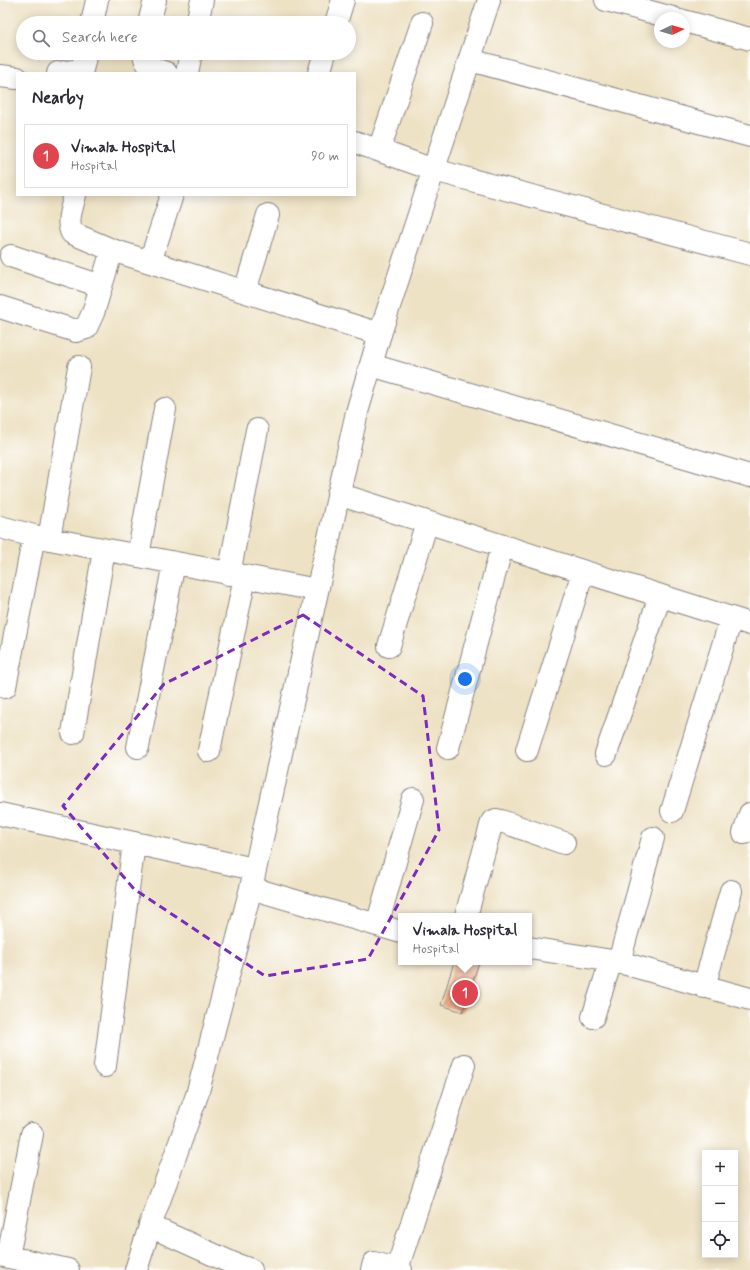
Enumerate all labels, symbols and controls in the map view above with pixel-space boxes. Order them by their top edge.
north arrow [654,12,690,48]
search box [16,16,356,60]
icon: search [30,27,52,49]
text: Search here [62,28,138,48]
text: Nearby [32,87,84,109]
text: Vimala Hospital [71,138,175,158]
text: 1 [43,148,49,165]
text: 90 m [311,148,339,165]
text: Hospital [71,158,117,175]
your location [455,669,475,689]
popup [398,913,532,965]
text: Vimala Hospital [413,921,517,941]
text: Hospital [413,941,459,958]
pin: 1 [452,978,478,1008]
map controls [702,1150,738,1258]
button: + [702,1150,738,1186]
button: − [702,1186,738,1222]
button: locate [702,1222,738,1258]

